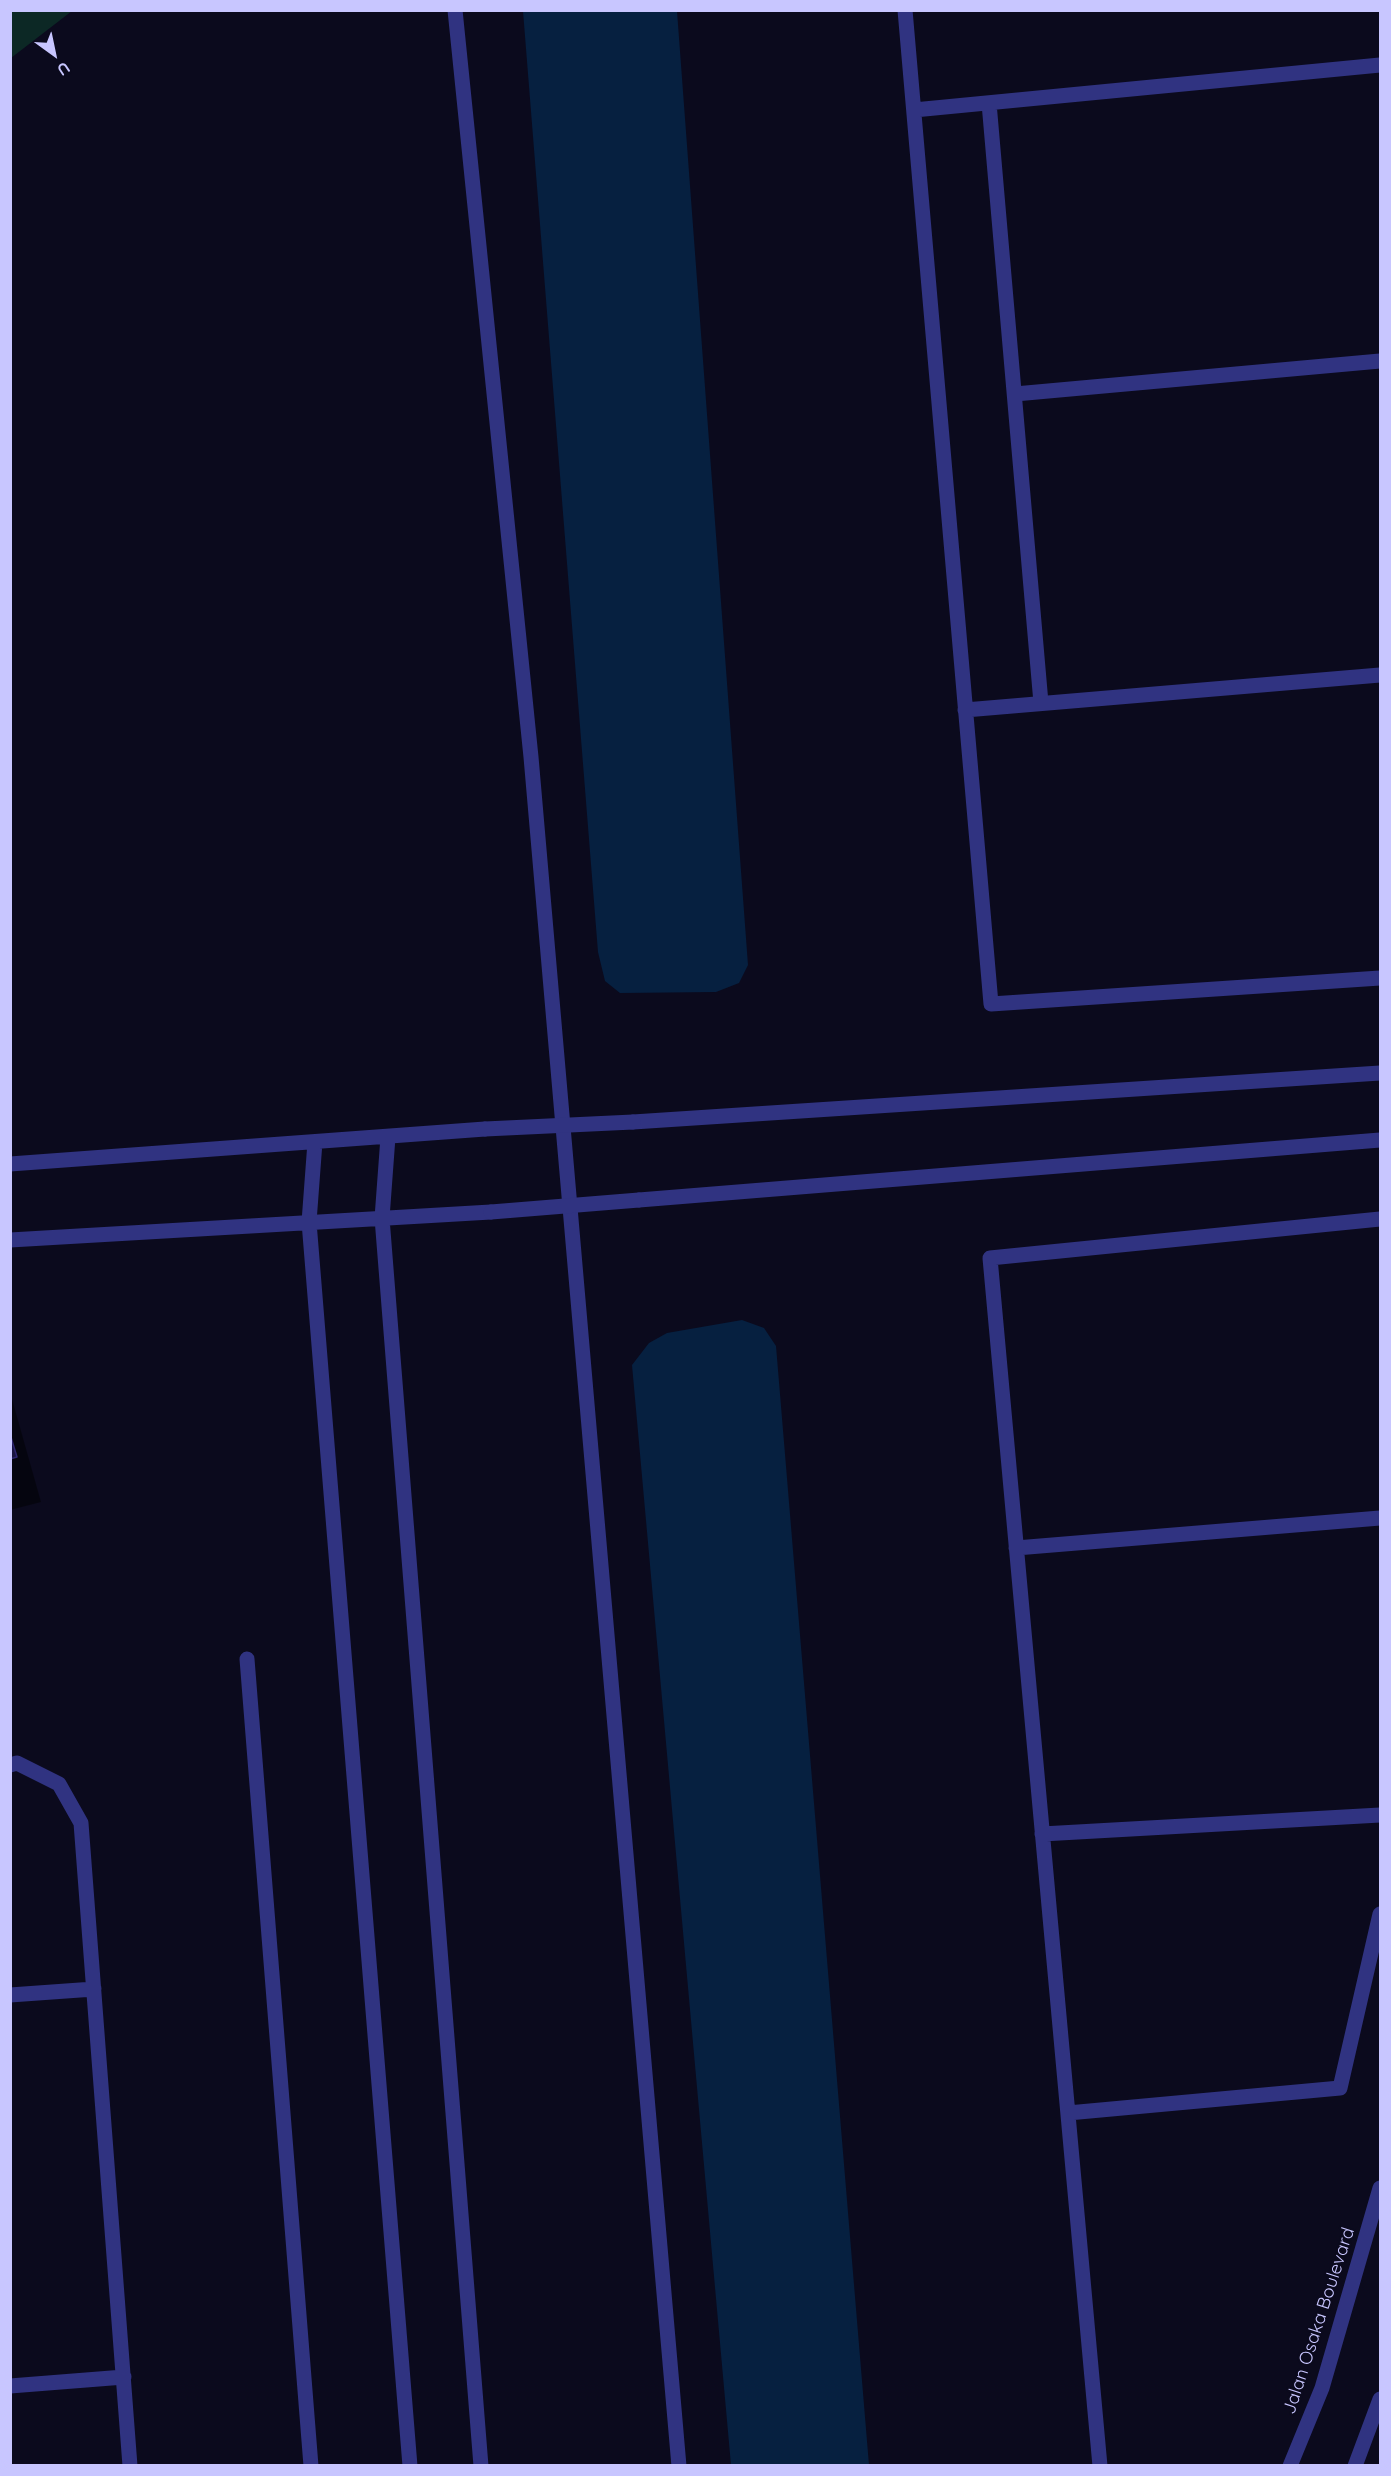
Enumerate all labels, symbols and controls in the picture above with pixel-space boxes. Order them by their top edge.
north arrow [24,24,84,84]
text: U [54,58,74,81]
street label: Jalan Osaka Boulevard [1279,2225,1359,2417]

